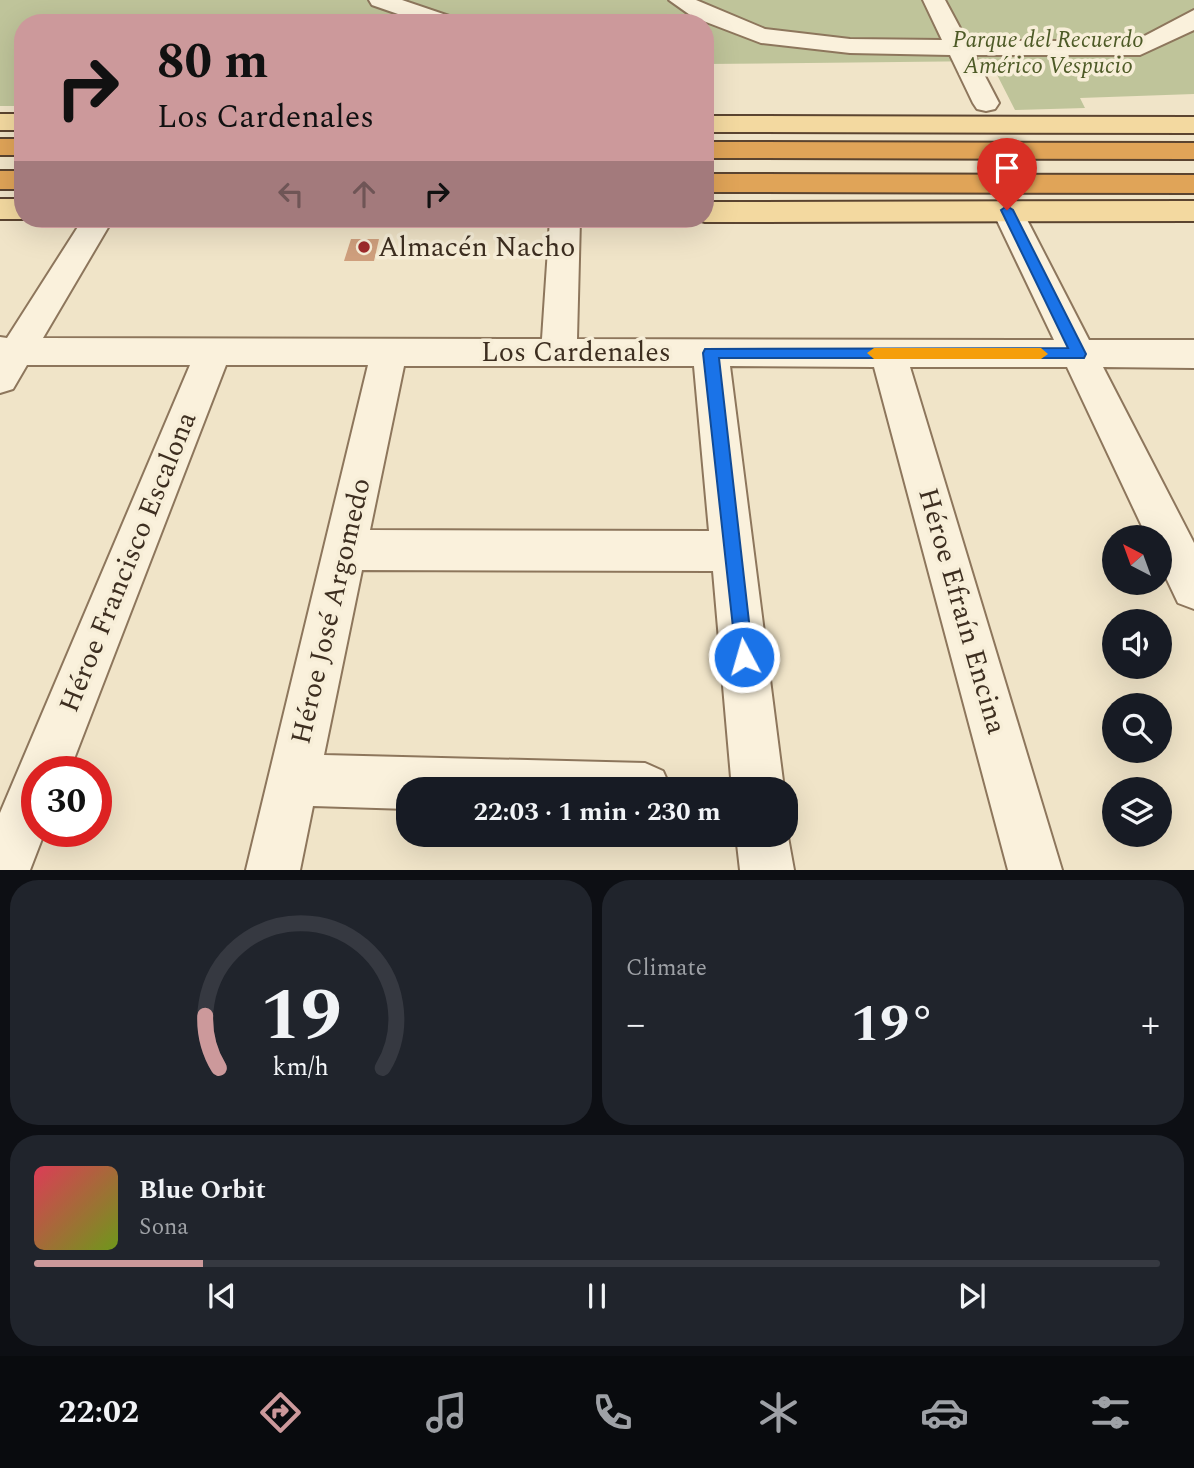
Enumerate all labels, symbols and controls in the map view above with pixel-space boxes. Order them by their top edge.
park label: Parque del Recuerdo Américo Vespucio [952,23,1144,84]
text: 80 m [157,25,268,100]
icon: right [42,42,133,133]
text: Los Cardenales [157,93,374,142]
pin [977,138,1037,210]
icon: arrive [988,149,1026,187]
icon: left [272,175,310,213]
icon: ahead [345,175,383,213]
icon: right [418,175,456,213]
place label: Almacén Nacho [378,226,575,269]
marker: Almacén Nacho [356,239,372,255]
street label: Los Cardenales [481,331,671,374]
street label: Héroe Francisco Escalona [48,405,208,719]
street label: Héroe José Argomedo [279,474,383,748]
street label: Héroe Efraín Encina [906,483,1018,740]
north arrow [1102,525,1172,595]
map controls [1102,525,1172,847]
button: sound [1102,609,1172,679]
position arrow [707,620,781,694]
button: search [1102,693,1172,763]
speed limit sign: 30 [21,756,112,847]
button: layers [1102,777,1172,847]
text: 22:03 · 1 min · 230 m [473,792,721,832]
text: Climate [626,951,707,986]
text: 19 [260,962,342,1073]
text: 19° [851,985,935,1064]
text: − [626,996,645,1054]
text: + [1141,996,1160,1054]
text: km/h [273,1049,329,1087]
text: Blue Orbit [139,1170,266,1210]
text: Sona [139,1210,189,1245]
icon: previous [203,1277,241,1315]
icon: pause [578,1277,616,1315]
icon: next [953,1277,991,1315]
text: 22:02 [59,1388,139,1437]
icon: directions [256,1388,305,1437]
icon: music [422,1388,471,1437]
icon: phone [588,1388,637,1437]
icon: climate [754,1388,803,1437]
icon: car [920,1388,969,1437]
icon: filters [1086,1388,1135,1437]

